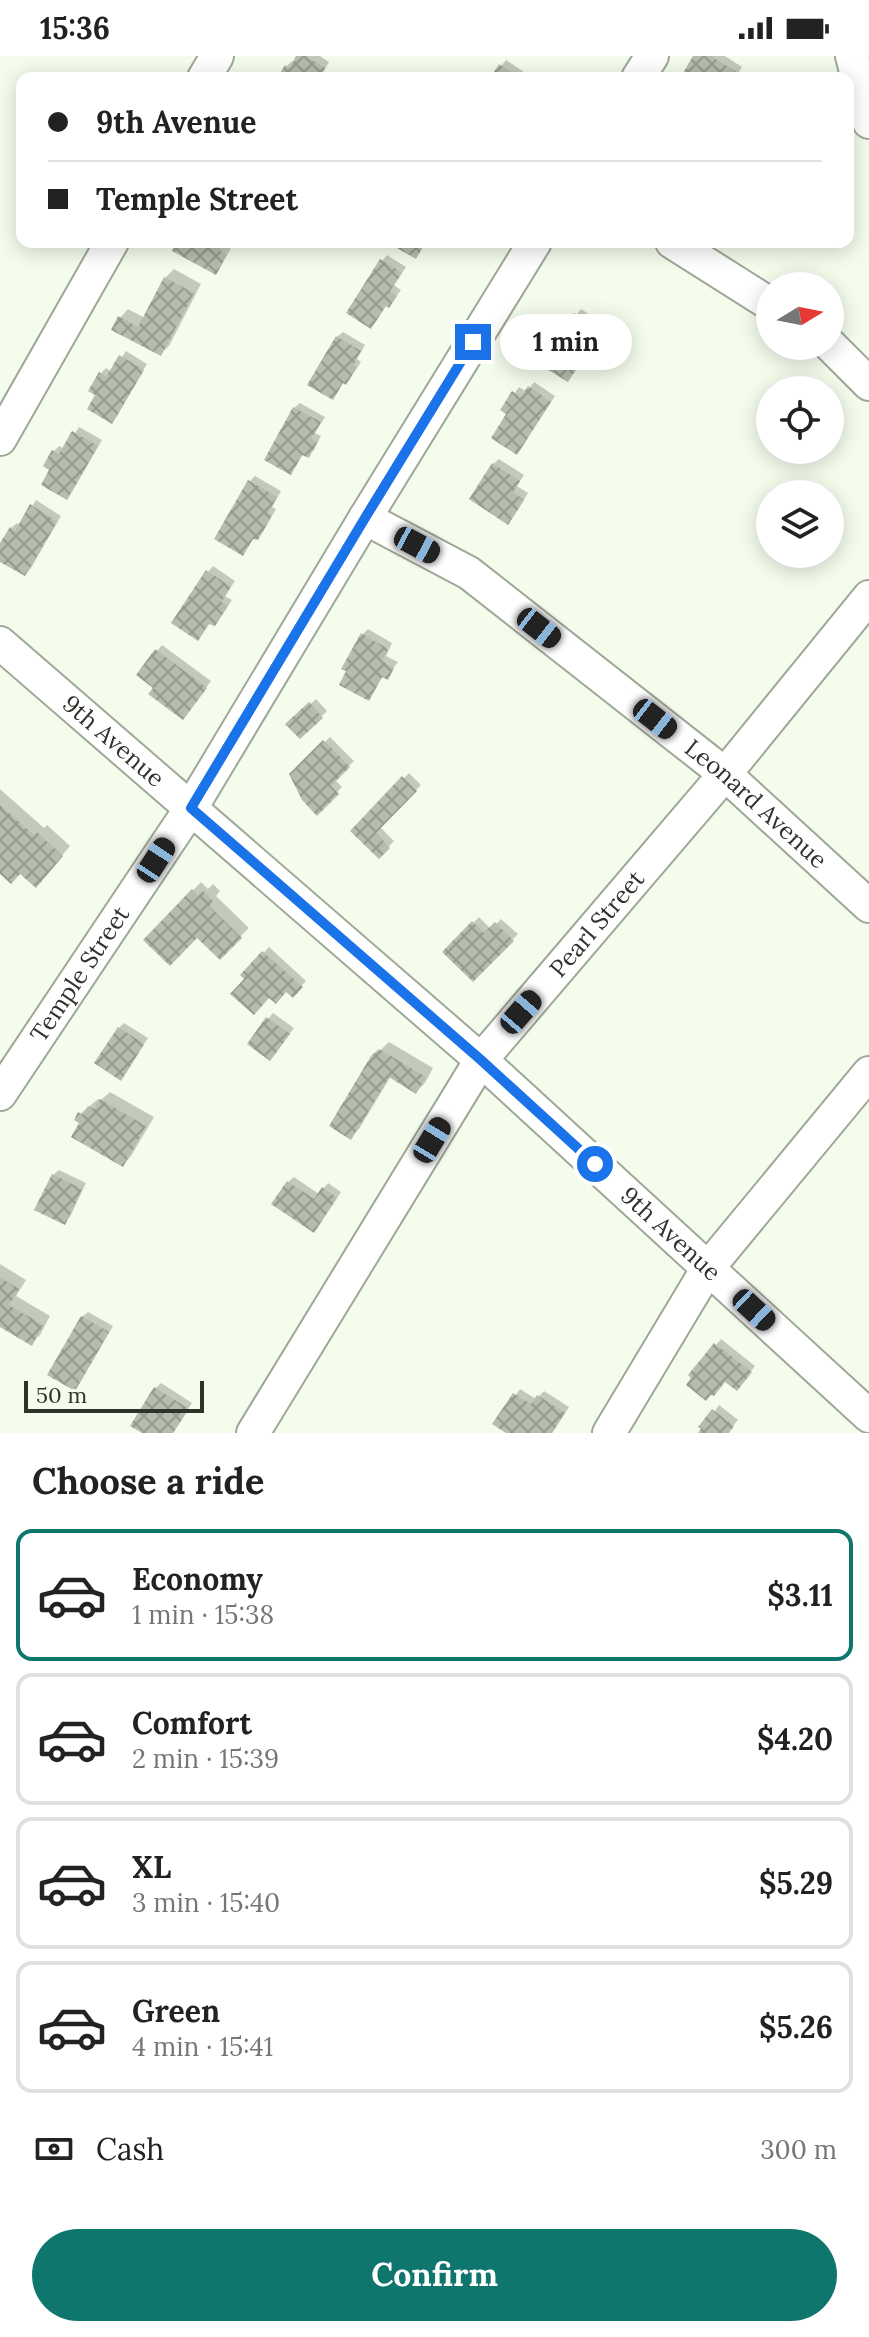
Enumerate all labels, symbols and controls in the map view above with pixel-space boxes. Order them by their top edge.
text: 15:36 [40,9,110,47]
text: 9th Avenue [96,103,256,141]
text: Temple Street [96,180,298,218]
north arrow [756,272,844,360]
map controls [756,272,844,568]
callout: 1 min [501,314,633,370]
route end [455,324,491,360]
text: 1 min [533,325,599,358]
button: locate [756,376,844,464]
button: layers [756,480,844,568]
car [390,523,444,567]
car [513,604,565,652]
street label: 9th Avenue [56,688,171,794]
car [629,695,681,743]
street label: Leonard Avenue [679,732,834,875]
car [133,833,179,887]
street label: Pearl Street [542,863,651,983]
street label: Temple Street [23,900,136,1048]
car [496,986,546,1038]
car [409,1113,455,1167]
route start [577,1146,613,1182]
street label: 9th Avenue [614,1180,728,1287]
car [728,1285,780,1335]
scale bar [24,1377,204,1413]
text: 50 m [36,1381,87,1409]
text: Choose a ride [32,1458,264,1504]
icon: car [36,1559,108,1631]
text: Economy [132,1560,263,1598]
text: $3.11 [767,1576,833,1614]
text: 1 min · 15:38 [132,1598,274,1631]
icon: car [36,1703,108,1775]
text: Comfort [132,1704,252,1742]
text: $4.20 [757,1720,833,1758]
text: 2 min · 15:39 [132,1742,279,1775]
icon: car [36,1847,108,1919]
text: XL [132,1848,171,1886]
text: $5.29 [759,1864,833,1902]
text: 3 min · 15:40 [132,1886,280,1919]
icon: car [36,1991,108,2063]
text: Green [132,1992,220,2030]
text: $5.26 [759,2008,833,2046]
text: 4 min · 15:41 [132,2030,273,2063]
icon: cash [32,2127,76,2171]
text: Cash [96,2130,164,2168]
text: 300 m [760,2133,837,2166]
button: Confirm [32,2229,837,2321]

